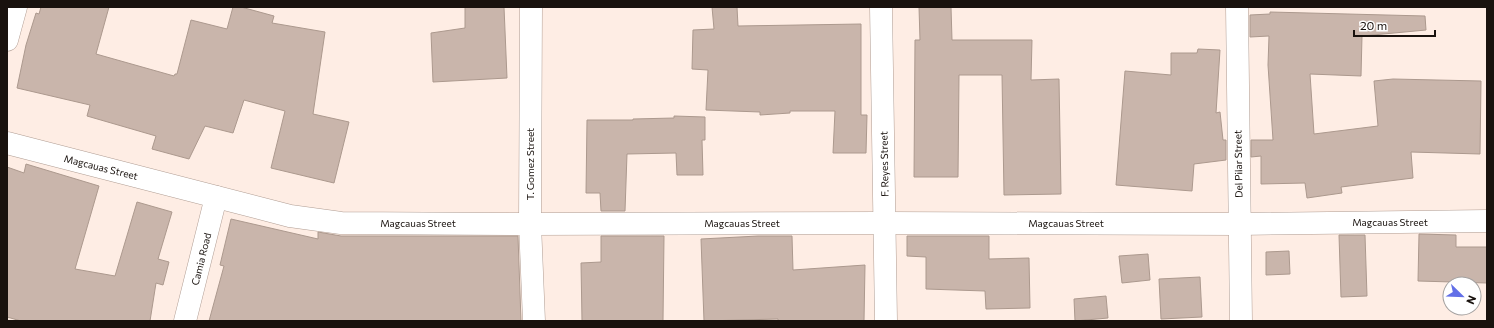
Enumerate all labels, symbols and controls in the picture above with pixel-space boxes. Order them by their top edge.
scale bar [1354,12,1435,38]
text: 20 m [1360,18,1387,32]
street label: T. Gomez Street [524,128,536,200]
street label: Del Pilar Street [1231,130,1245,198]
street label: F. Reyes Street [877,131,891,197]
street label: Magcauas Street [63,152,139,182]
street label: Magcauas Street [1352,216,1428,228]
street label: Magcauas Street [380,217,456,229]
street label: Magcauas Street [704,217,780,229]
street label: Magcauas Street [1028,217,1104,229]
street label: Camia Road [189,231,213,287]
north arrow [1442,276,1482,316]
text: N [1464,294,1479,306]

